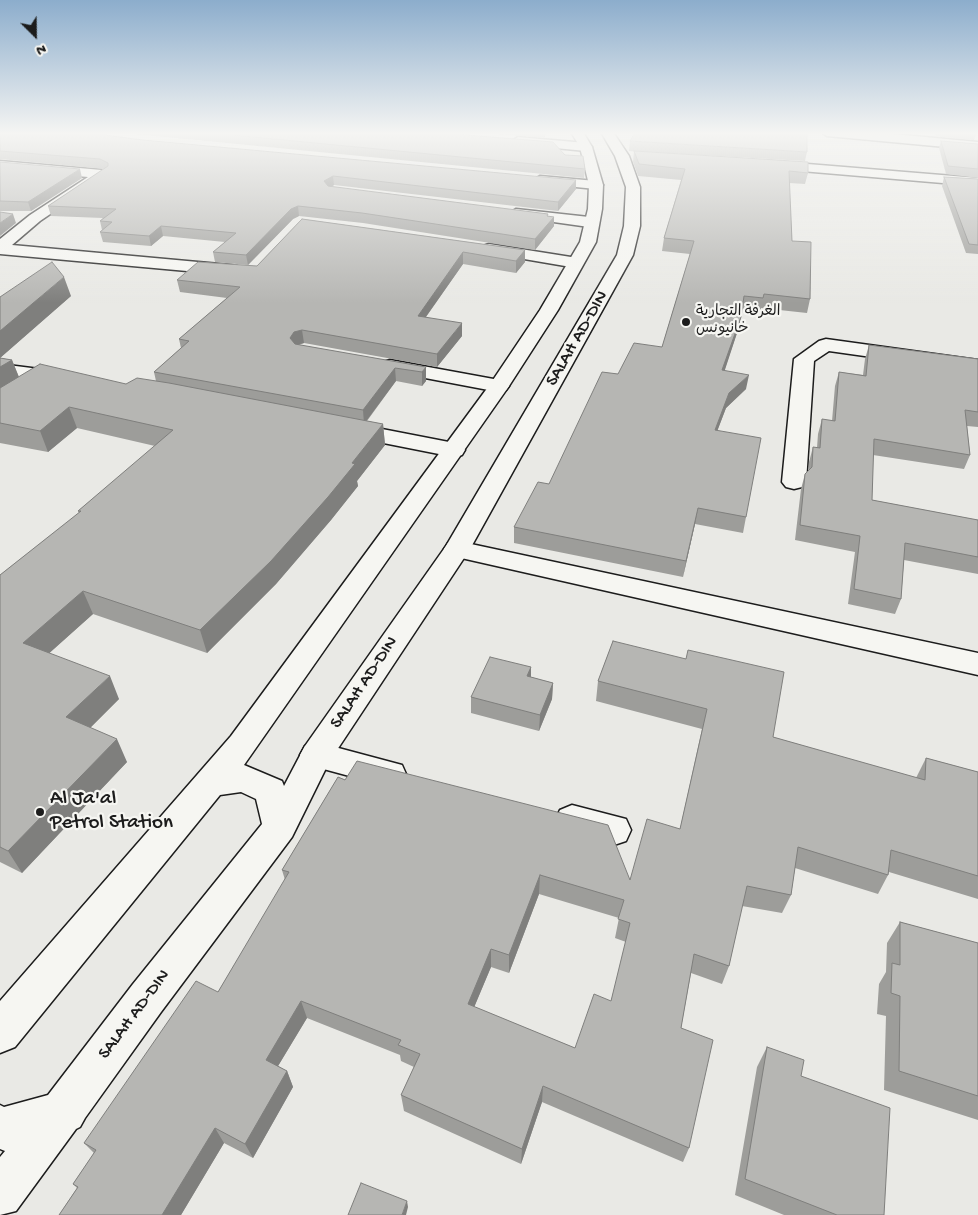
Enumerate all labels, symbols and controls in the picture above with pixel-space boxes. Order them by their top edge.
north arrow [10,10,60,60]
text: N [34,40,49,59]
street label: SALAH AD-DIN [542,287,614,391]
place label: الغرفة التجارية خانيونس [696,304,780,339]
marker: الغرفة التجارية خانيونس [680,316,692,328]
street label: SALAH AD-DIN [326,633,404,733]
place label: Al Ja'al Petrol Station [50,787,173,837]
marker: Al Ja'al Petrol Station [34,806,46,818]
street label: SALAH AD-DIN [94,966,176,1064]

